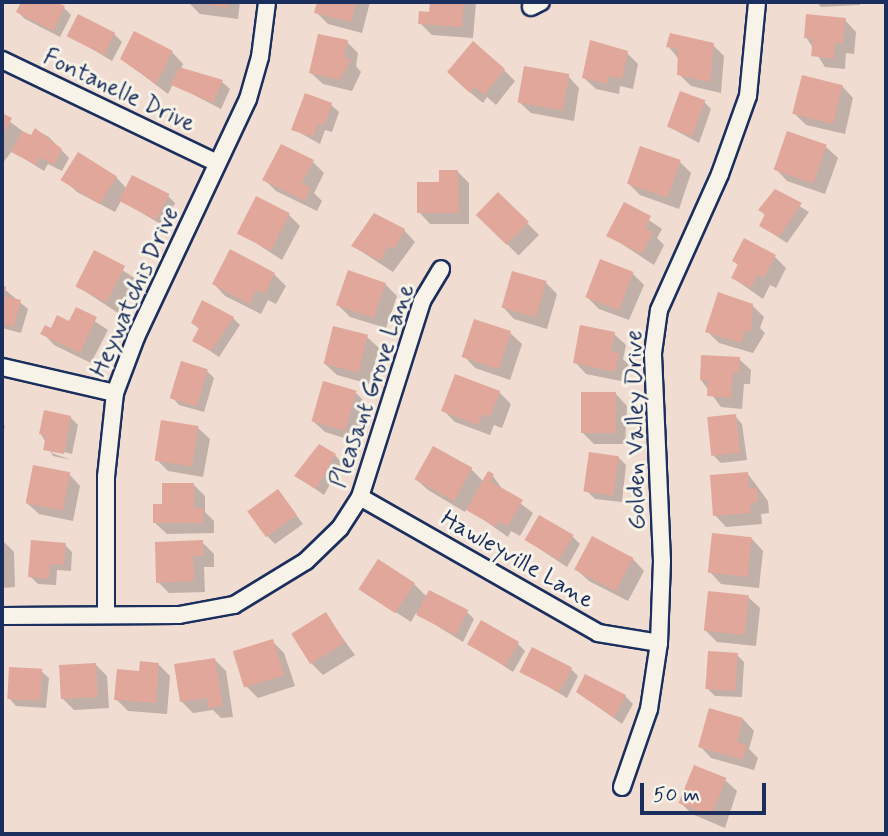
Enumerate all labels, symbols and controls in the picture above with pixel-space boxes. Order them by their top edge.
street label: Fontanelle Drive [39,43,199,139]
street label: Heywatchis Drive [85,203,185,381]
street label: Pleasant Grove Lane [325,282,421,490]
street label: Golden Valley Drive [620,333,652,527]
street label: Hawleyville Lane [437,505,597,615]
scale bar [643,770,769,814]
text: 50 m [653,781,700,809]

